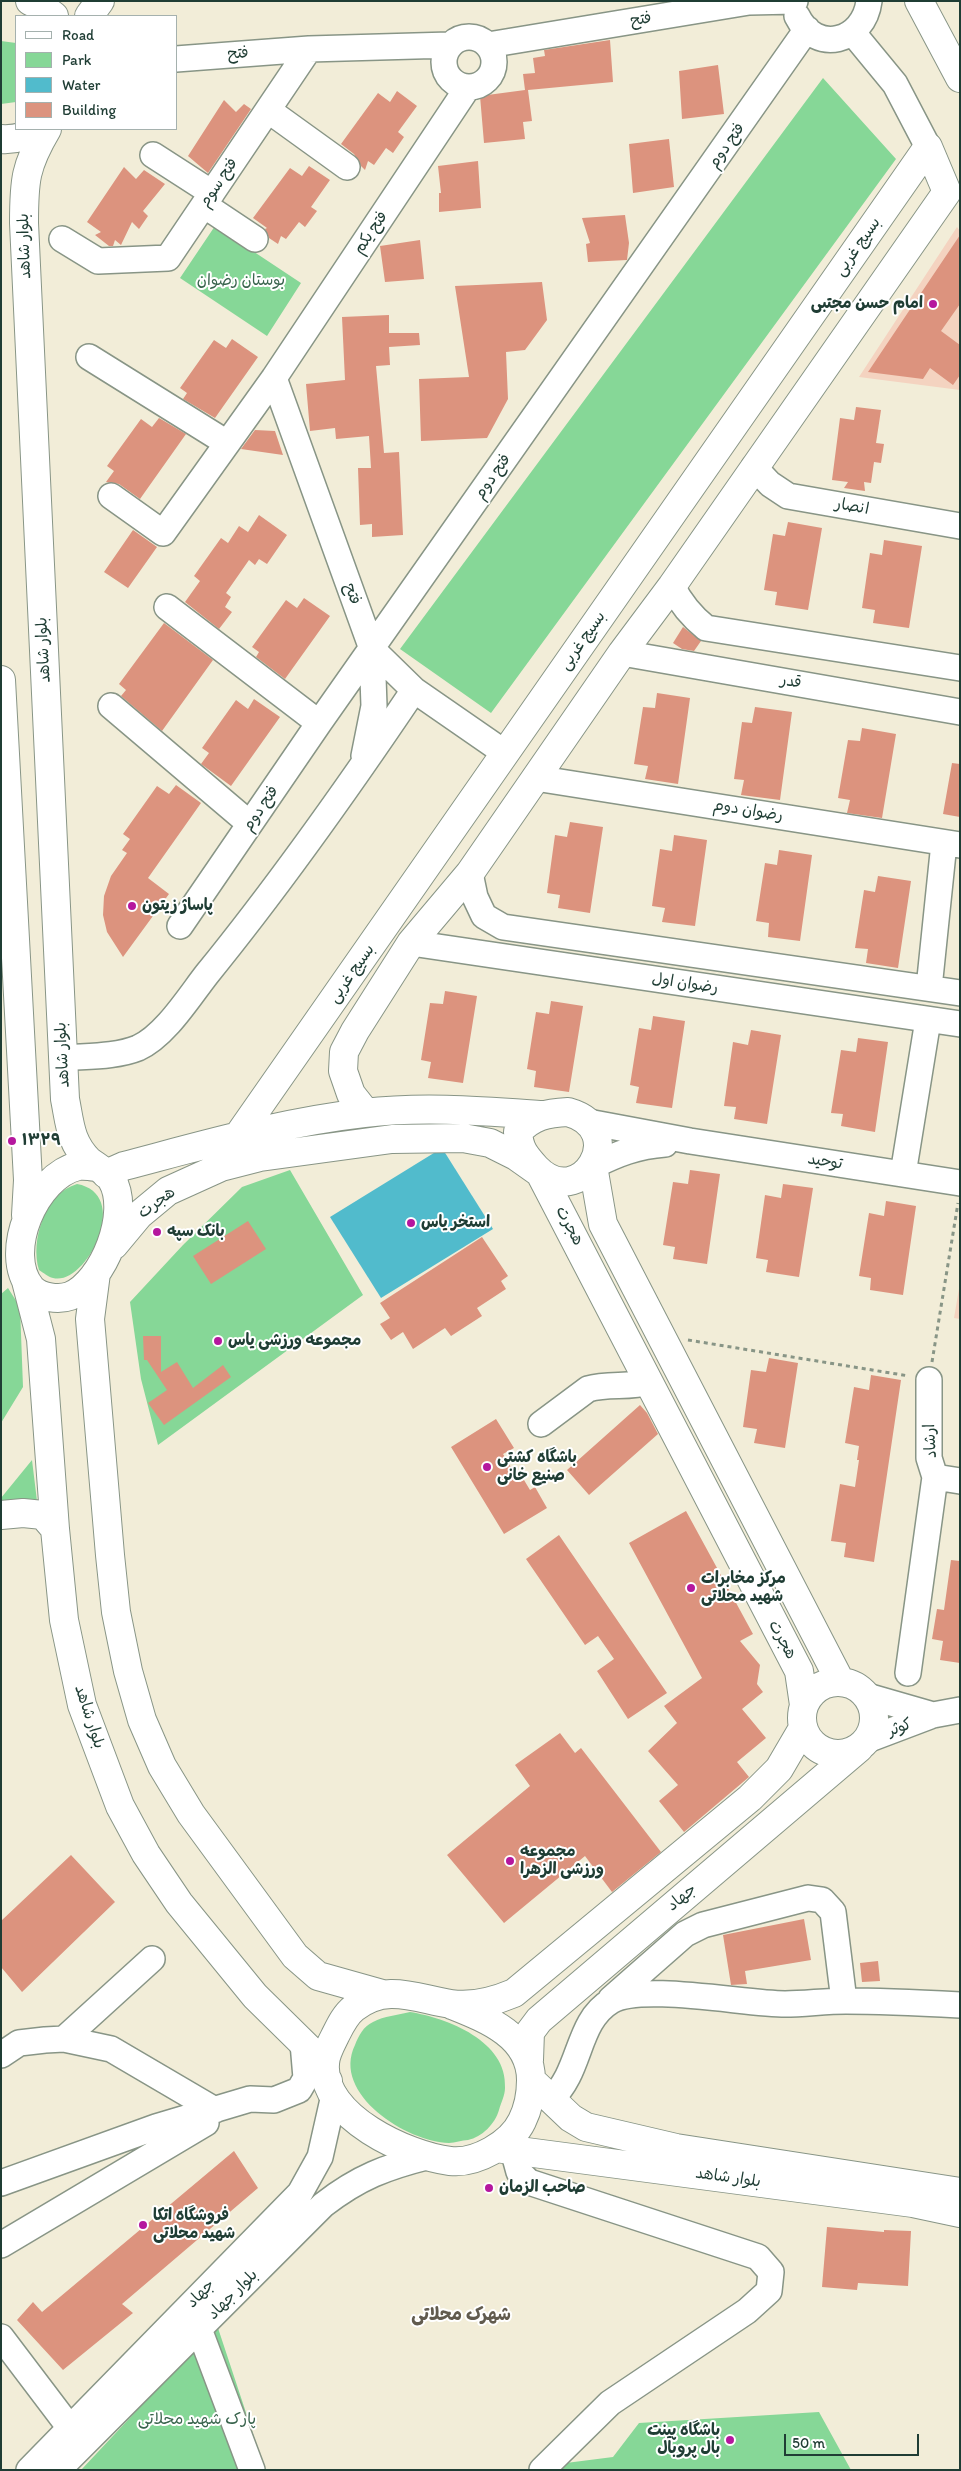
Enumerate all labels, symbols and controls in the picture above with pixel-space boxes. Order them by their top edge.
street label: فتح [629,9,653,31]
legend [15,15,178,130]
text: Road [62,26,94,44]
street label: فتح [227,44,249,64]
text: Park [62,51,92,69]
text: Water [62,76,100,94]
text: Building [62,101,116,119]
street label: فتح دوم [705,120,749,172]
street label: فتح سوم [196,155,242,211]
street label: فتح یکم [350,208,392,258]
street label: بلوار شاهد [14,213,36,279]
street label: بسیج غربی [831,214,885,280]
park label: بوستان رضوان [197,271,285,291]
place label: امام حسن مجتبی [811,294,923,314]
marker: امام حسن مجتبی [927,298,939,310]
street label: فتح دوم [471,451,515,503]
street label: انصار [833,495,871,519]
street label: فتح [339,581,365,607]
street label: بسیج غربی [556,608,610,674]
street label: بلوار شاهد [33,617,55,683]
street label: قدر [779,671,803,693]
street label: فتح دوم [239,783,283,835]
street label: رضوان دوم [712,796,784,826]
place label: پاساژ زیتون [142,896,213,916]
marker: پاساژ زیتون [126,900,138,912]
street label: بسیج غربی [325,941,379,1007]
street label: رضوان اول [651,970,719,998]
street label: بلوار شاهد [52,1022,74,1088]
place label: ۱۳۲۹ [22,1131,61,1151]
marker: ۱۳۲۹ [6,1135,18,1147]
street label: توحید [806,1150,844,1174]
street label: هجرت [135,1183,179,1223]
street label: هجرت [551,1203,587,1249]
place label: استخر یاس [421,1213,490,1233]
marker: استخر یاس [405,1217,417,1229]
place label: بانک سپه [167,1222,225,1242]
marker: بانک سپه [151,1226,163,1238]
place label: مجموعه ورزشی یاس [228,1331,361,1351]
marker: مجموعه ورزشی یاس [212,1335,224,1347]
street label: ارشاد [921,1423,941,1459]
place label: باشگاه کشتی صنیع خانی [497,1448,577,1486]
marker: باشگاه کشتی صنیع خانی [481,1461,493,1473]
place label: مرکز مخابرات شهید محلاتی [701,1569,786,1607]
marker: مرکز مخابرات شهید محلاتی [685,1582,697,1594]
street label: هجرت [764,1617,800,1663]
street label: بلوار شاهد [70,1683,108,1751]
street label: کوثر [885,1715,915,1741]
place label: مجموعه ورزشی الزهرا [520,1842,604,1880]
marker: مجموعه ورزشی الزهرا [504,1855,516,1867]
street label: جهاد [663,1880,701,1916]
street label: بلوار شاهد [694,2164,762,2192]
place label: صاحب الزمان [499,2178,586,2198]
marker: صاحب الزمان [483,2182,495,2194]
place label: فروشگاه اتکا شهید محلاتی [153,2206,235,2244]
marker: فروشگاه اتکا شهید محلاتی [137,2219,149,2231]
street label: بلوار جهاد [204,2266,262,2324]
street label: جهاد [183,2276,219,2312]
district label: شهرک محلاتی [411,2304,511,2326]
park label: پارک شهید محلاتی [138,2410,256,2430]
place label: باشگاه پینت بال پروبال [647,2421,720,2459]
scale bar [786,2424,921,2456]
marker: باشگاه پینت بال پروبال [724,2434,736,2446]
text: 50 m [792,2434,825,2452]

